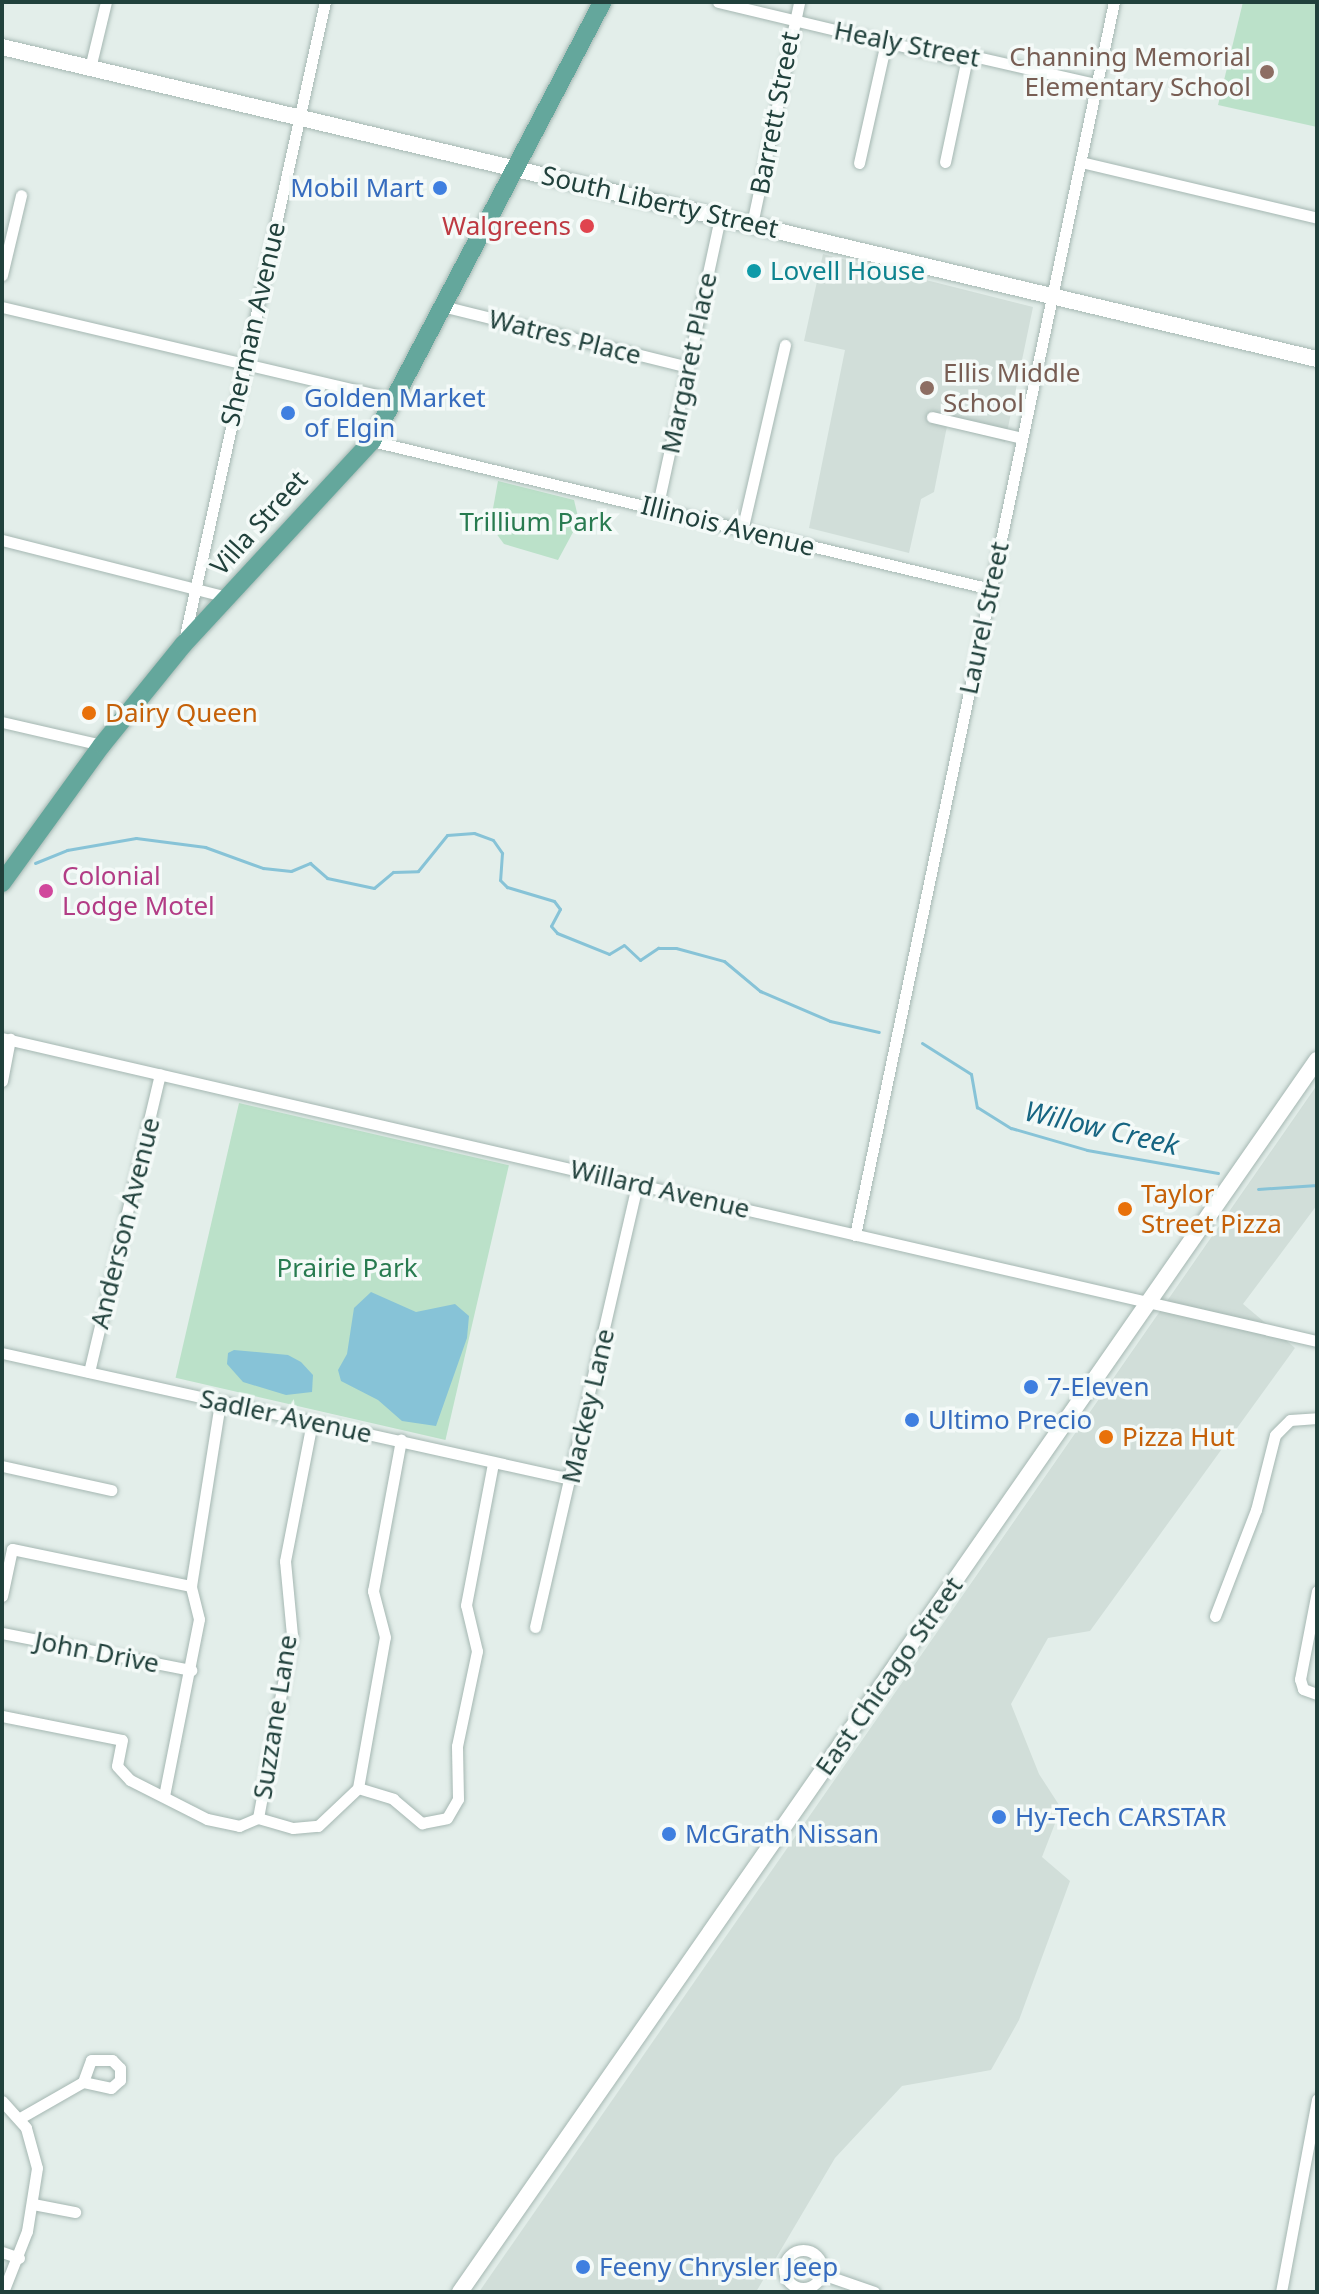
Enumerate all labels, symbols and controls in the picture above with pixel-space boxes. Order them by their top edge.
street label: Healy Street [831,15,983,73]
street label: Barrett Street [744,29,806,197]
place label: Channing Memorial Elementary School [1009,41,1251,102]
marker: Channing Memorial Elementary School [1258,63,1276,81]
street label: South Liberty Street [539,160,781,244]
place label: Mobil Mart [290,172,424,204]
marker: Mobil Mart [431,179,449,197]
place label: Walgreens [442,210,571,242]
marker: Walgreens [578,217,596,235]
street label: Sherman Avenue [214,219,292,429]
place label: Lovell House [770,255,925,287]
marker: Lovell House [745,262,763,280]
street label: Margaret Place [655,270,723,456]
street label: Watres Place [486,303,644,371]
place label: Ellis Middle School [943,357,1080,418]
marker: Ellis Middle School [918,379,936,397]
place label: Golden Market of Elgin [304,382,486,444]
marker: Golden Market of Elgin [279,404,297,422]
street label: Villa Street [204,464,314,582]
street label: Illinois Avenue [638,489,818,563]
park label: Trillium Park [460,506,612,538]
street label: Laurel Street [953,539,1015,697]
place label: Dairy Queen [105,697,258,729]
marker: Dairy Queen [80,704,98,722]
place label: Colonial Lodge Motel [62,860,215,922]
marker: Colonial Lodge Motel [37,882,55,900]
water label: Willow Creek [1022,1093,1182,1161]
street label: Anderson Avenue [84,1114,166,1332]
street label: Willard Avenue [567,1153,753,1225]
place label: Taylor Street Pizza [1141,1178,1282,1240]
marker: Taylor Street Pizza [1116,1200,1134,1218]
park label: Prairie Park [276,1252,418,1284]
street label: Mackey Lane [555,1326,621,1486]
place label: 7-Eleven [1047,1371,1149,1403]
marker: 7-Eleven [1022,1378,1040,1396]
street label: Sadler Avenue [197,1383,375,1449]
place label: Ultimo Precio [928,1404,1092,1436]
marker: Ultimo Precio [903,1411,921,1429]
place label: Pizza Hut [1122,1421,1235,1453]
marker: Pizza Hut [1097,1428,1115,1446]
street label: East Chicago Street [809,1571,969,1781]
street label: John Drive [32,1625,162,1679]
street label: Suzzane Lane [247,1633,303,1801]
place label: Hy-Tech CARSTAR [1015,1801,1226,1833]
marker: Hy-Tech CARSTAR [990,1808,1008,1826]
place label: McGrath Nissan [685,1818,879,1850]
marker: McGrath Nissan [660,1825,678,1843]
place label: Feeny Chrysler Jeep [599,2251,838,2283]
marker: Feeny Chrysler Jeep [574,2258,592,2276]

